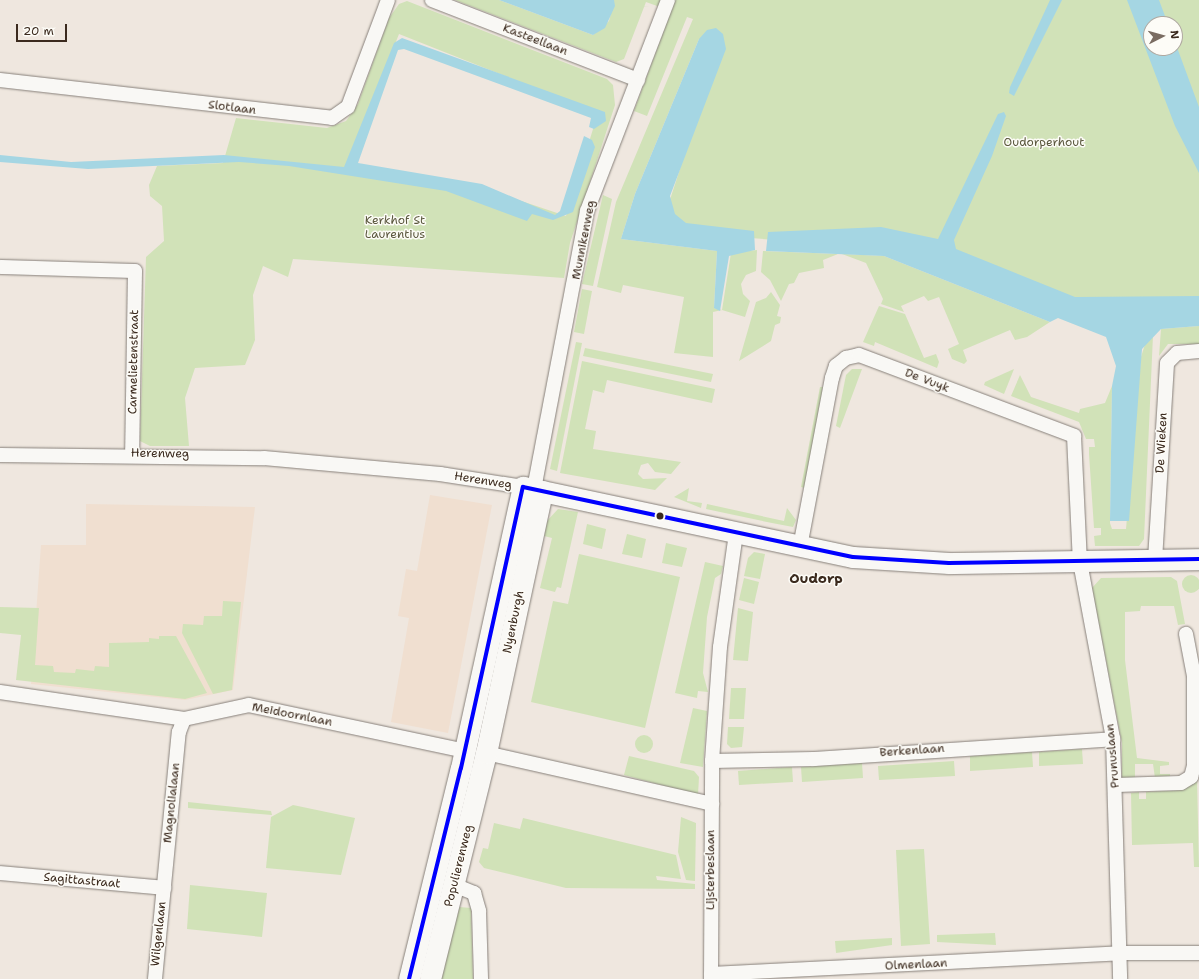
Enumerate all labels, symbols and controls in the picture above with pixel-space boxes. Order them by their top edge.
scale bar [18,16,69,42]
north arrow [1143,16,1183,56]
street label: Kasteellaan [501,21,569,59]
text: 20 m [23,23,54,39]
text: N [1167,30,1182,40]
street label: Slotlaan [207,98,257,118]
park label: Oudorperhout [1004,136,1084,150]
street label: Munnikenweg [569,199,599,281]
park label: Kerkhof St Laurentius [365,214,425,242]
street label: Carmelietenstraat [126,310,142,414]
street label: De Vuyk [903,366,951,396]
street label: De Wieken [1153,412,1171,474]
street label: Herenweg [131,446,189,462]
street label: Herenweg [453,469,513,493]
unlabelled marker [655,511,665,521]
district label: Oudorp [789,570,843,586]
street label: Nyenburgh [500,589,528,655]
street label: Meidoornlaan [251,700,333,730]
street label: Prunuslaan [1103,723,1123,789]
street label: Berkenlaan [879,742,945,760]
street label: Magnolialaan [161,762,183,844]
street label: Populierenweg [442,823,476,909]
street label: Lijsterbeslaan [704,830,718,910]
street label: Sagittastraat [43,870,121,892]
street label: Wilgenlaan [148,901,170,967]
street label: Olmenlaan [884,956,948,974]

